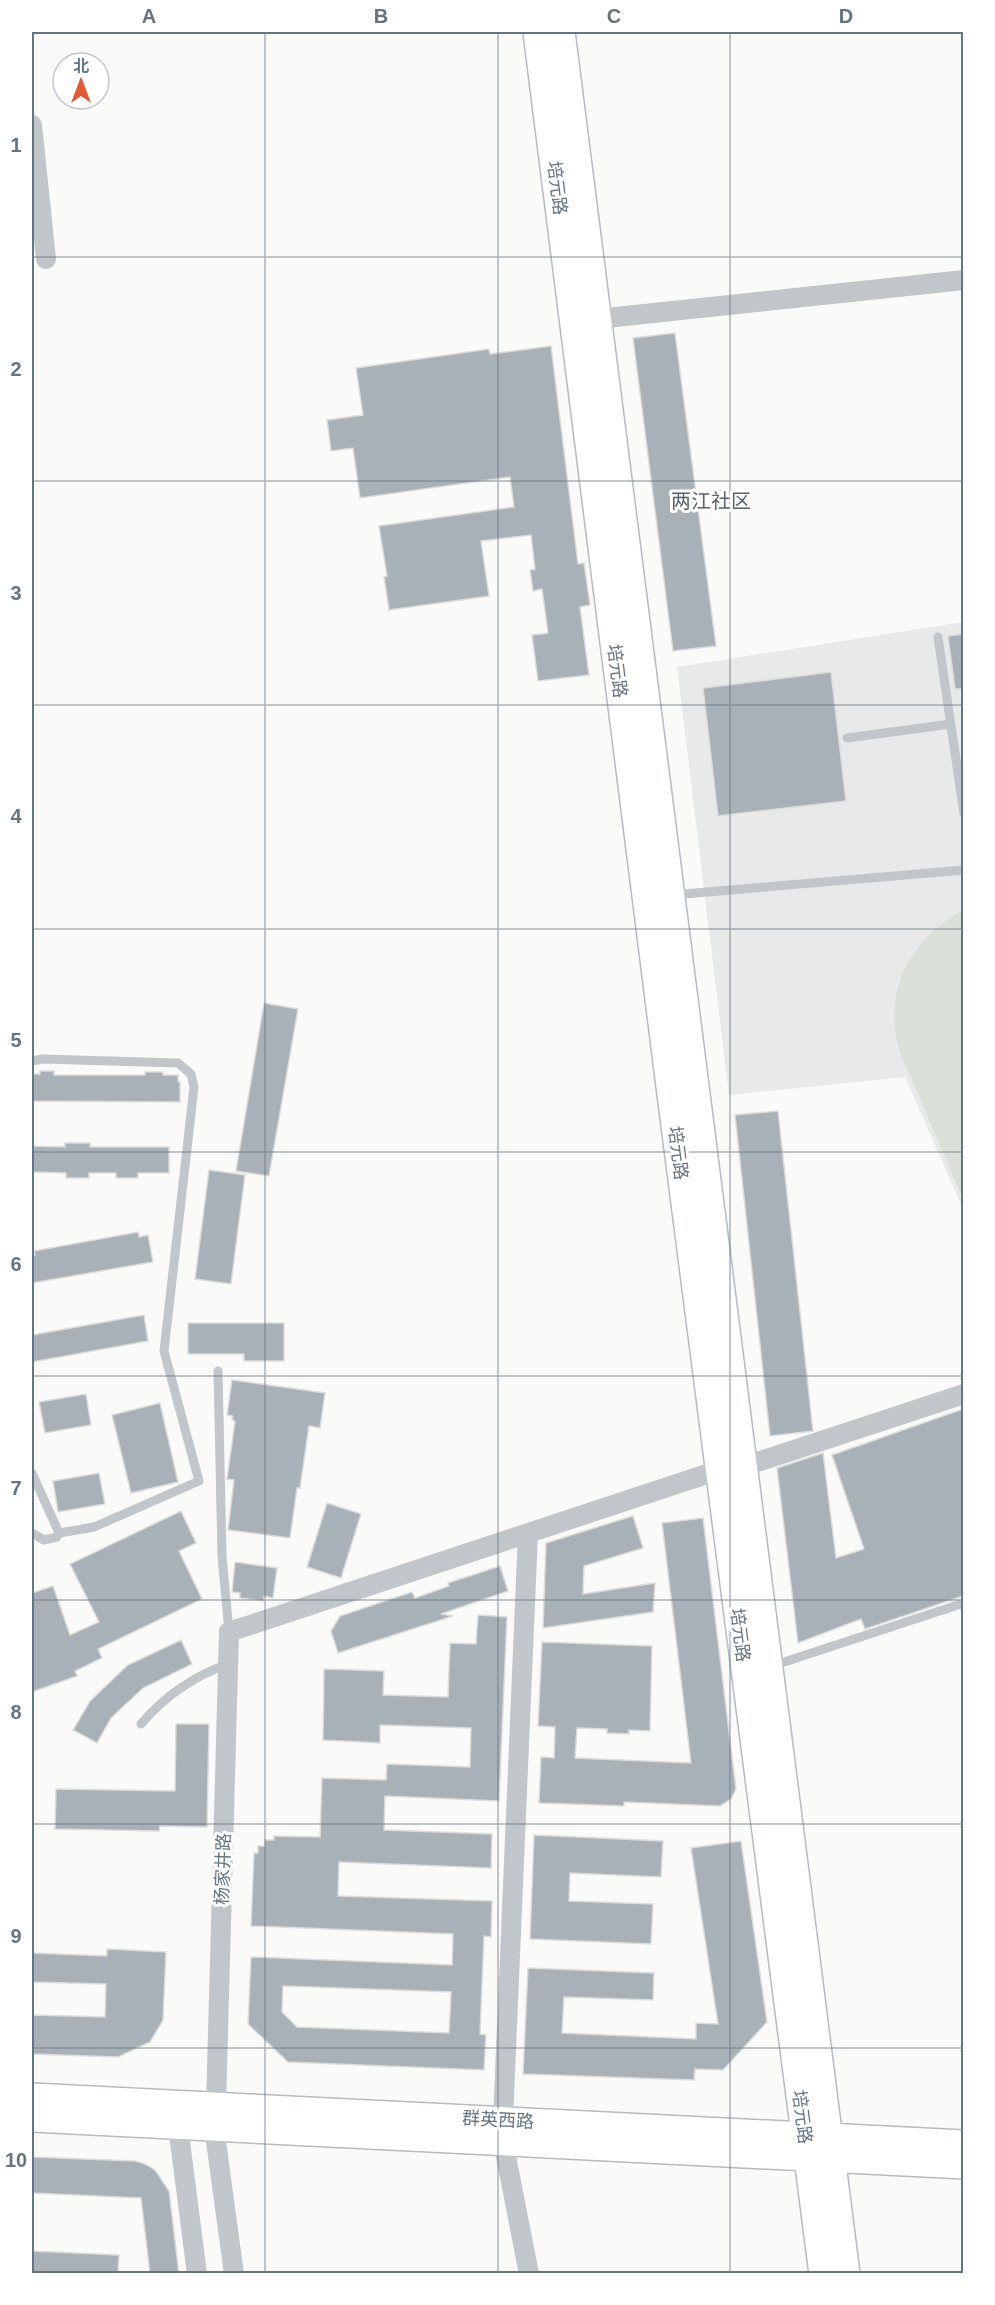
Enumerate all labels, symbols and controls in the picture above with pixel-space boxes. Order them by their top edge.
text: A [142,5,156,27]
text: B [374,5,388,27]
text: C [607,5,621,27]
text: D [839,5,853,27]
north arrow [51,51,111,111]
text: 北 [73,58,89,75]
text: 1 [10,134,22,156]
street label: 培元路 [544,160,570,216]
text: 2 [10,358,22,380]
district label: 两江社区 [671,490,751,512]
text: 3 [10,582,22,604]
street label: 培元路 [604,643,630,699]
text: 4 [10,805,22,827]
text: 5 [10,1029,22,1051]
street label: 培元路 [665,1125,691,1181]
text: 6 [10,1253,22,1275]
text: 7 [10,1477,22,1499]
street label: 培元路 [727,1607,753,1663]
text: 8 [10,1701,22,1723]
street label: 杨家井路 [212,1833,234,1905]
text: 9 [10,1925,22,1947]
street label: 培元路 [789,2089,815,2145]
street label: 群英西路 [462,2108,534,2132]
text: 10 [5,2149,27,2171]

